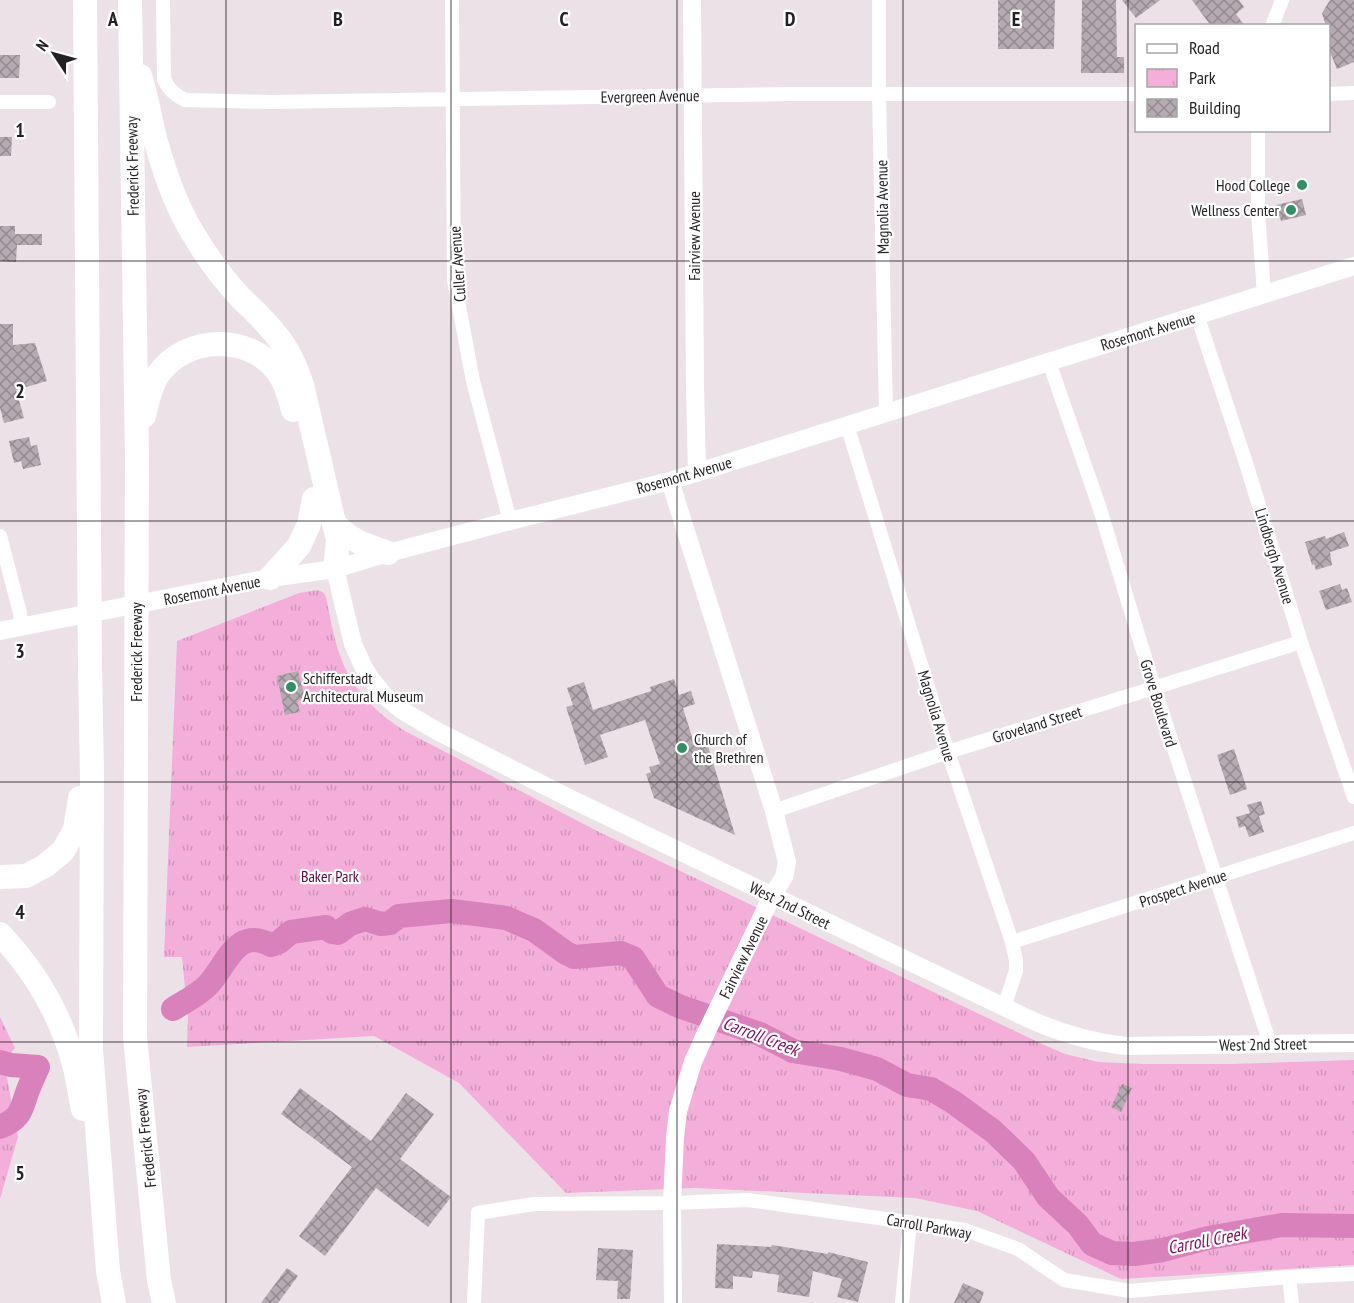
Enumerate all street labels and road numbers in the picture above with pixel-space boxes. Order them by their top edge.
street label: Evergreen Avenue [600,85,700,107]
street label: Frederick Freeway [121,116,143,216]
street label: Magnolia Avenue [871,160,893,254]
street label: Fairview Avenue [684,191,704,281]
street label: Culler Avenue [444,225,470,303]
street label: Rosemont Avenue [1098,307,1198,355]
street label: Rosemont Avenue [634,452,734,498]
street label: Lindbergh Avenue [1251,506,1299,606]
street label: Rosemont Avenue [162,571,262,609]
street label: Frederick Freeway [126,602,146,702]
street label: Grove Boulevard [1136,657,1182,749]
street label: Magnolia Avenue [914,668,960,764]
street label: Groveland Street [990,701,1085,747]
street label: Prospect Avenue [1137,865,1229,911]
street label: West 2nd Street [746,877,834,933]
street label: Fairview Avenue [714,912,772,1002]
street label: West 2nd Street [1219,1033,1308,1055]
street label: Frederick Freeway [130,1087,160,1189]
street label: Carroll Parkway [885,1209,973,1243]

